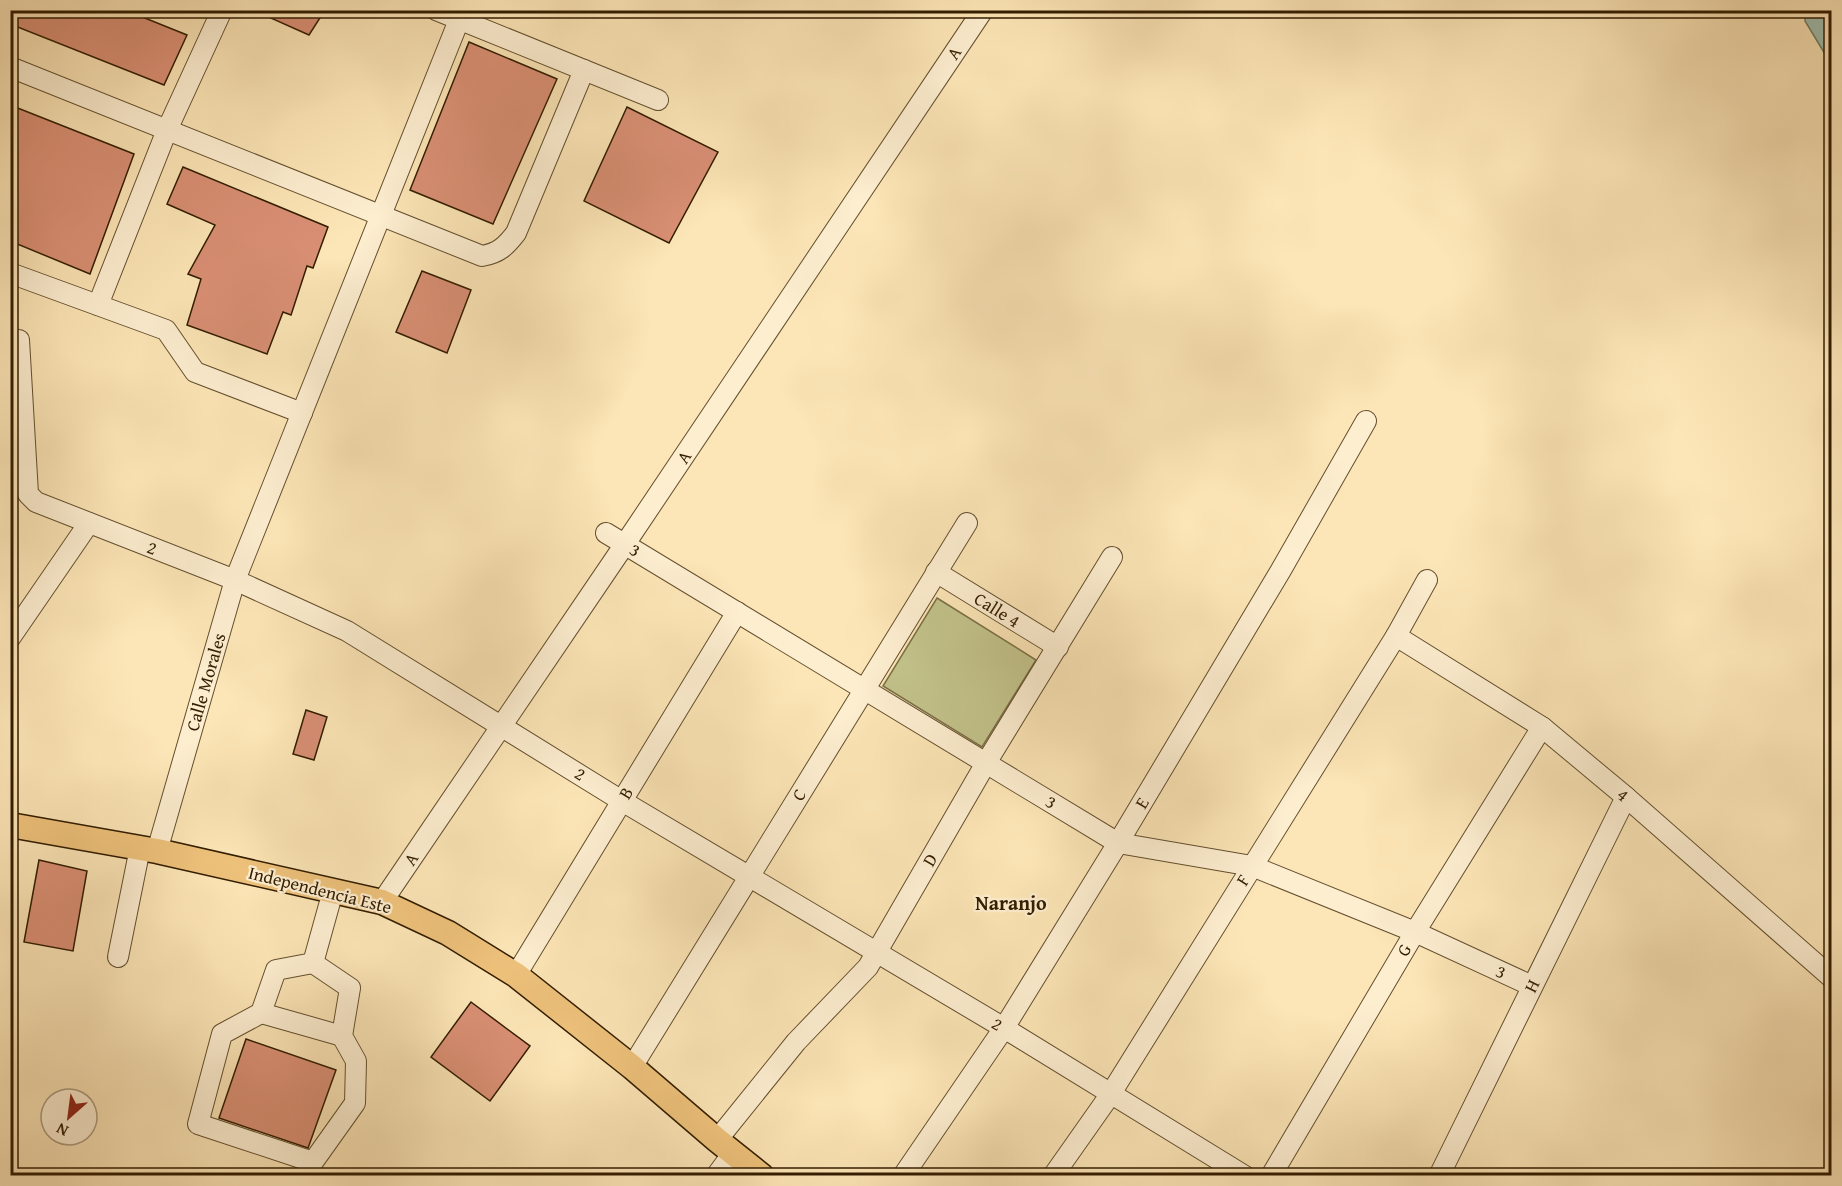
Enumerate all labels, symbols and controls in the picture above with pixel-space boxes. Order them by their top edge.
street label: A [939,41,968,65]
street label: A [669,445,698,469]
street label: 2 [143,533,161,562]
street label: 3 [625,536,646,563]
street label: Calle 4 [969,585,1025,634]
street label: Calle Morales [179,630,232,734]
street label: 2 [569,760,591,787]
street label: B [611,781,640,804]
street label: 4 [1611,781,1635,808]
street label: C [785,783,813,806]
street label: 3 [1041,788,1062,815]
street label: E [1128,792,1155,814]
street label: A [396,847,425,871]
street label: D [915,848,944,871]
street label: Independencia Este [246,859,395,920]
street label: F [1229,869,1256,891]
district label: Naranjo [975,888,1047,917]
street label: G [1389,938,1418,961]
street label: 3 [1492,957,1511,986]
street label: H [1517,974,1546,997]
street label: 2 [987,1010,1008,1037]
north arrow [39,1087,99,1147]
text: N [51,1117,72,1143]

